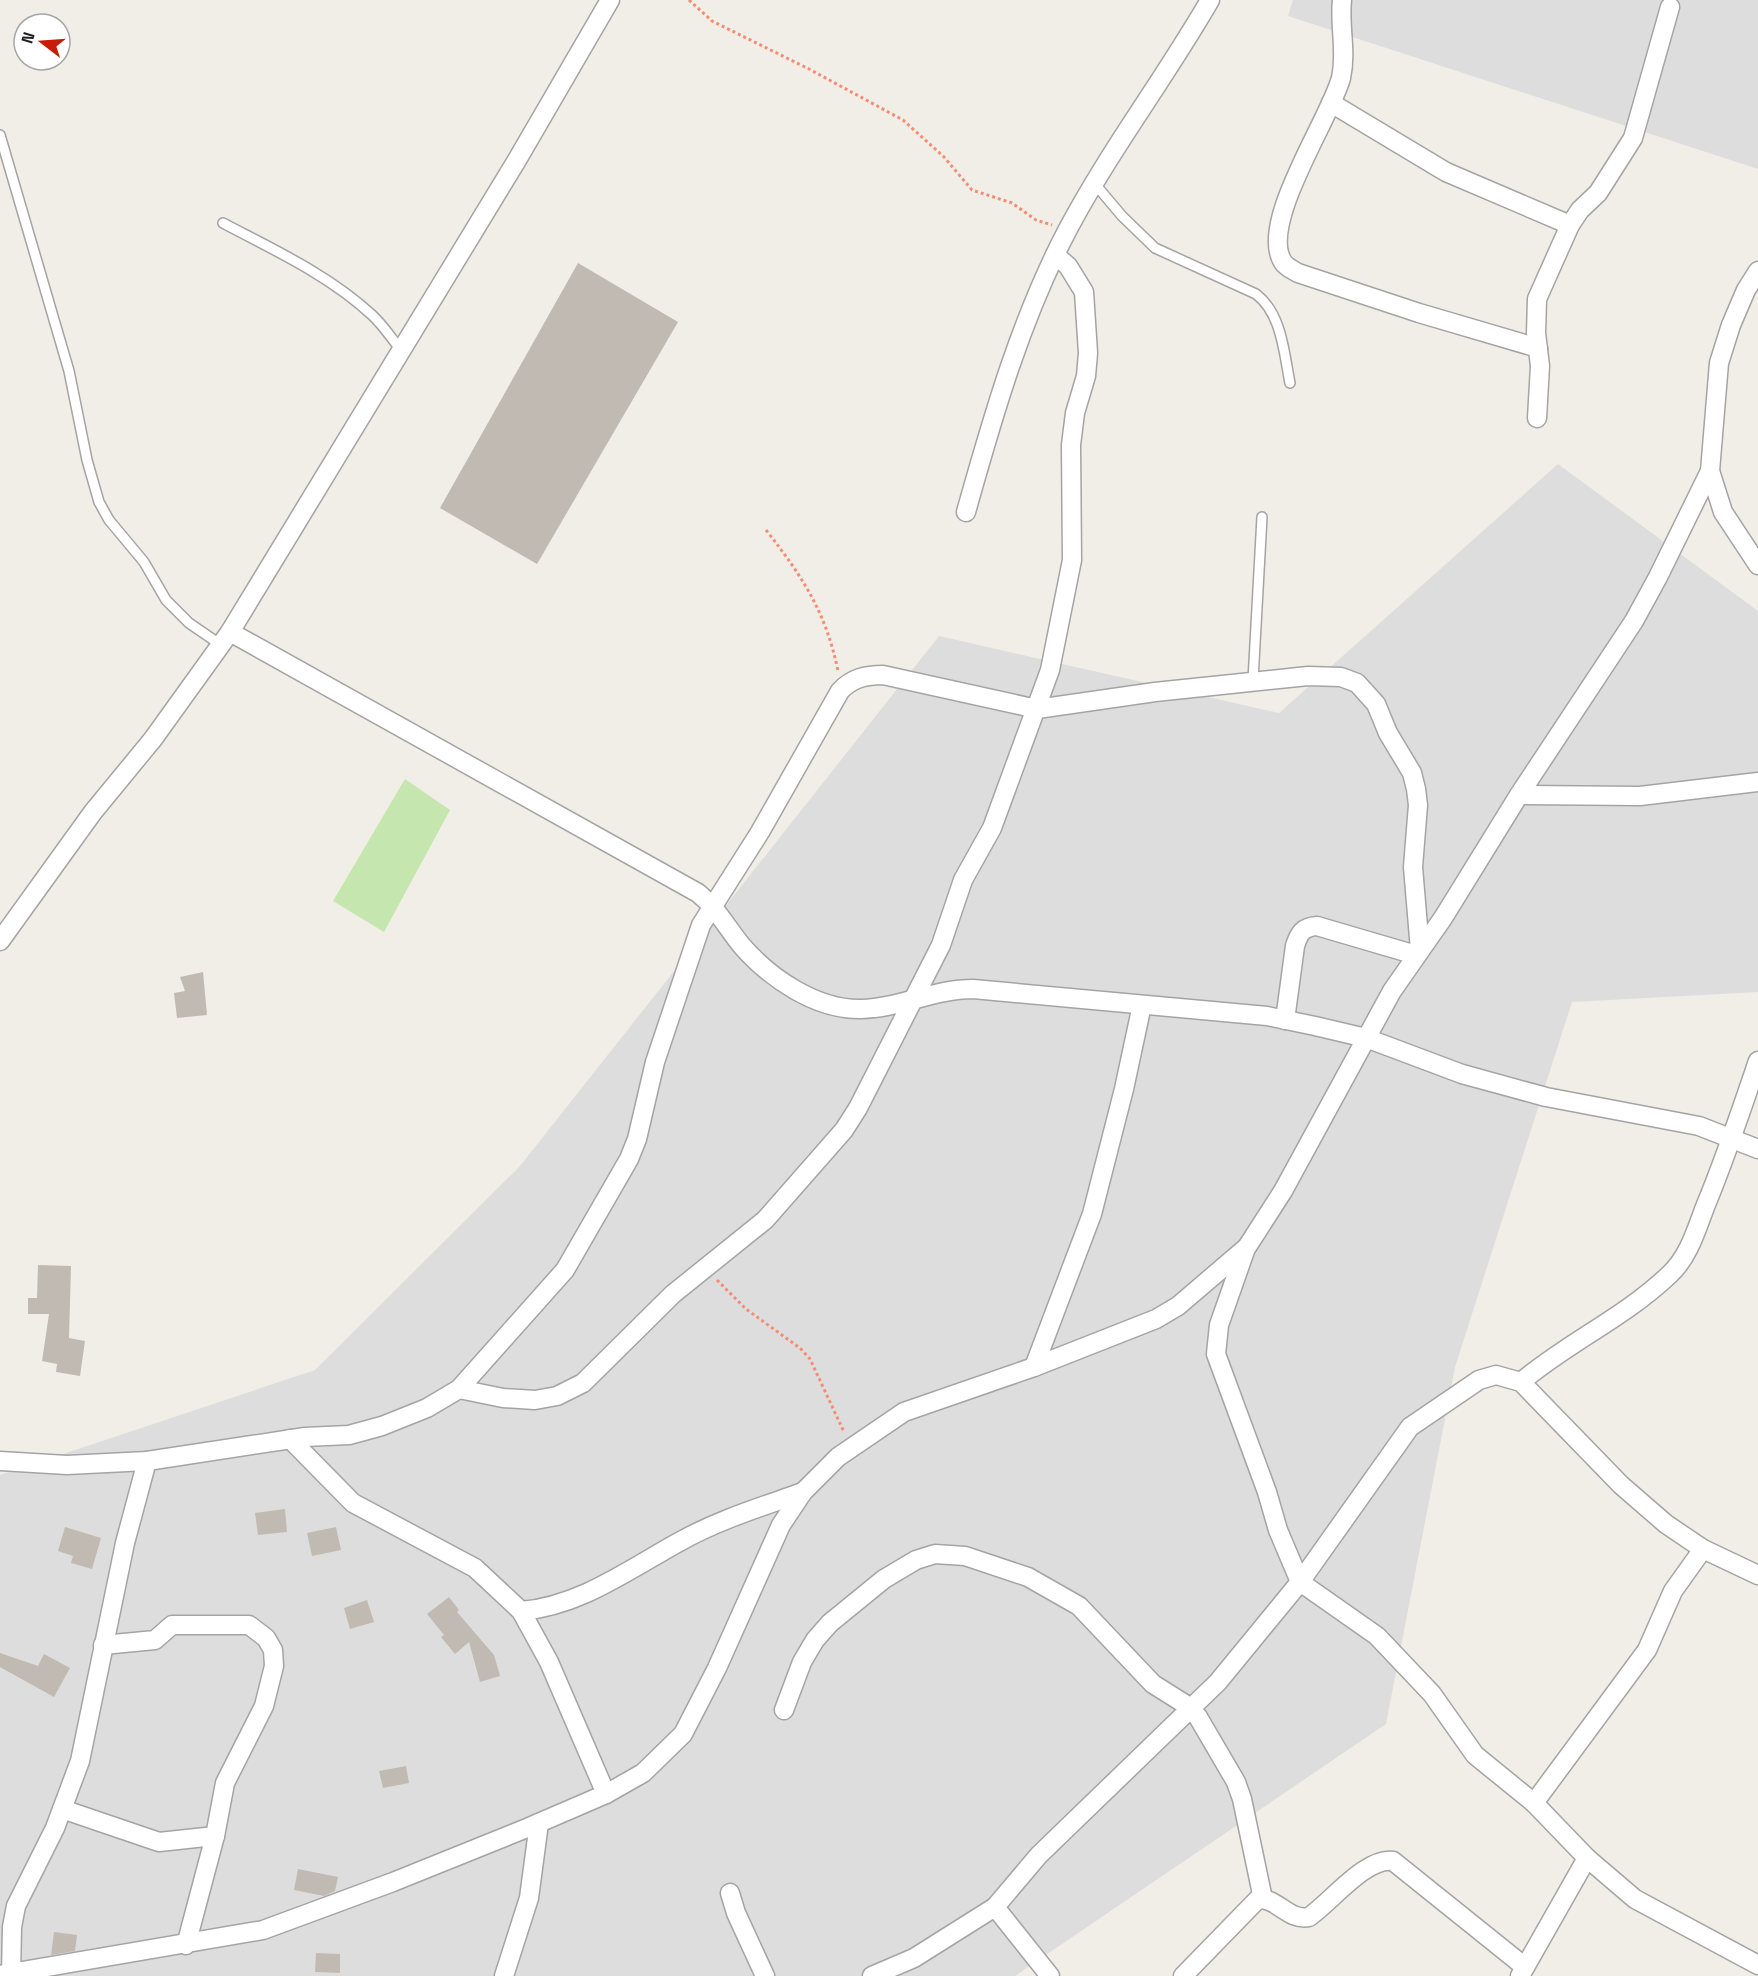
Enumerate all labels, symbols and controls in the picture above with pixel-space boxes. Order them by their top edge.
north arrow [12,12,72,72]
text: N [17,30,40,46]

